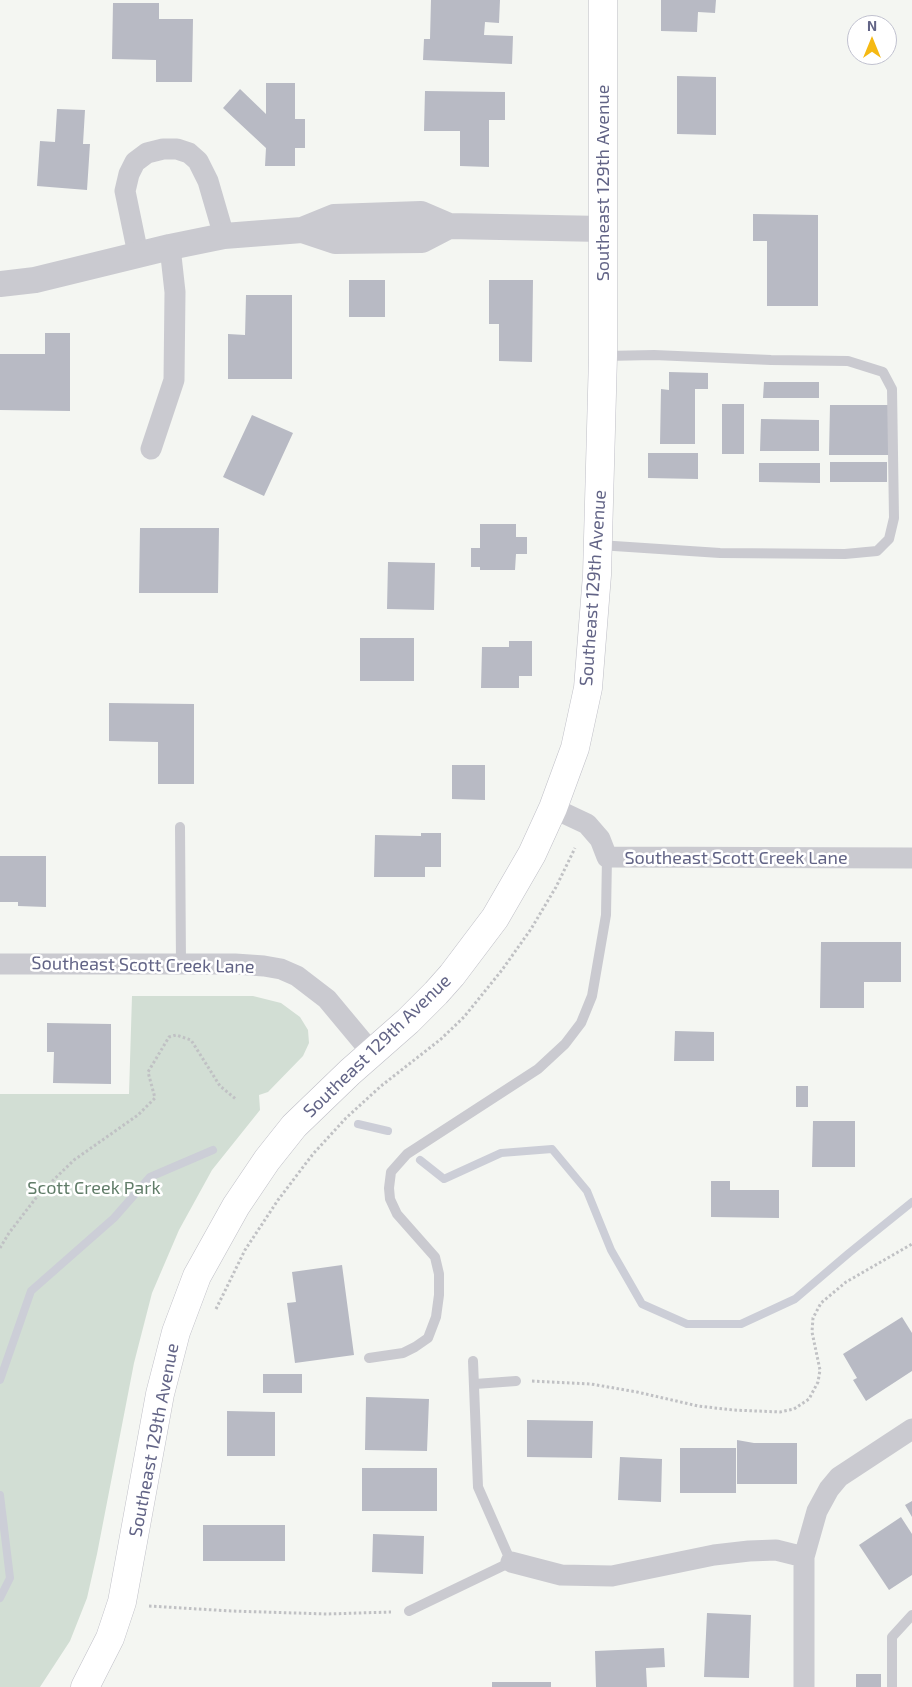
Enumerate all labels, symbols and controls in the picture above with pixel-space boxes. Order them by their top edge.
north arrow [847,15,897,65]
text: N [867,17,877,34]
street label: Southeast 129th Avenue [592,85,614,281]
street label: Southeast 129th Avenue [575,489,611,687]
street label: Southeast Scott Creek Lane [624,847,848,869]
street label: Southeast Scott Creek Lane [31,952,255,978]
street label: Southeast 129th Avenue [299,970,455,1122]
park label: Scott Creek Park [27,1177,161,1199]
street label: Southeast 129th Avenue [125,1341,183,1539]

